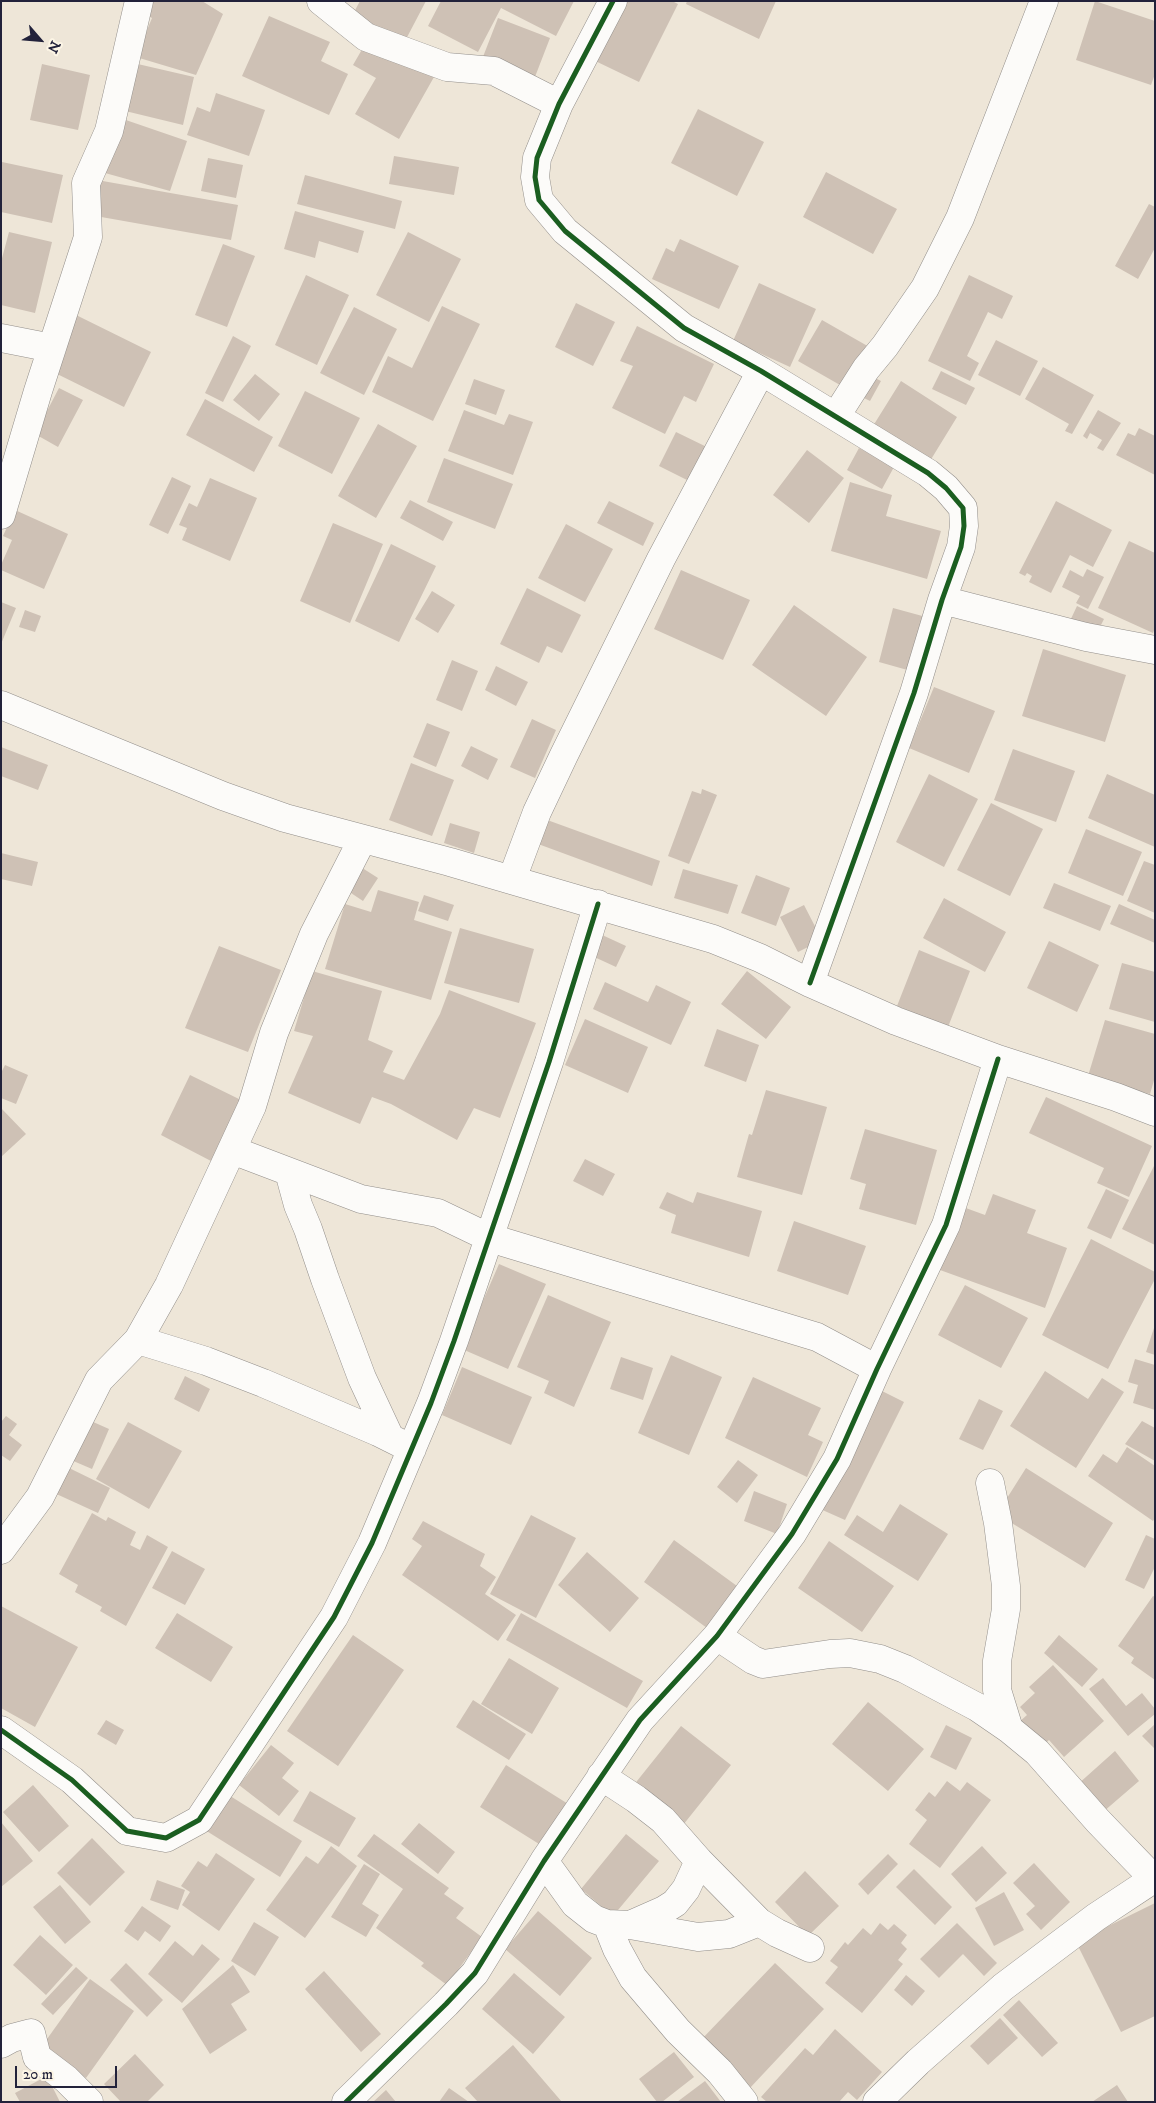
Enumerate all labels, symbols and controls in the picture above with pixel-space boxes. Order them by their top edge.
north arrow [15,15,65,65]
text: N [43,38,64,56]
scale bar [18,2056,120,2088]
text: 20 m [23,2065,53,2084]

